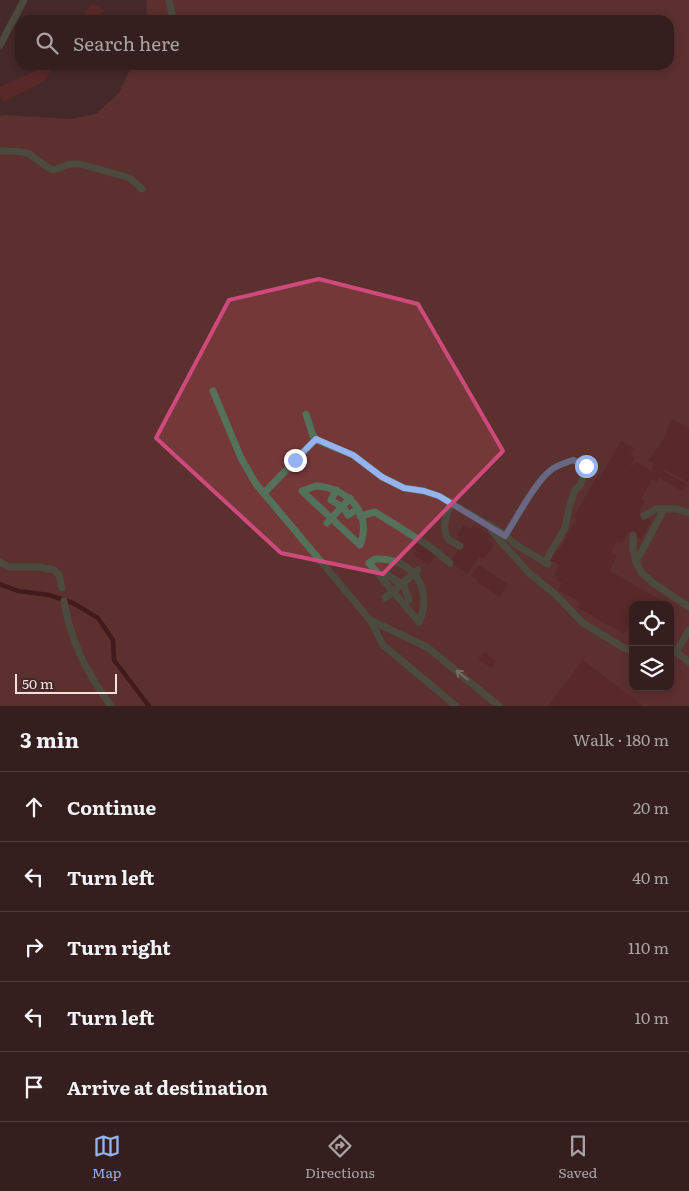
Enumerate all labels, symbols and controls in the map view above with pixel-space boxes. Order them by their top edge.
search box [15,15,674,70]
icon: search [33,29,61,57]
text: Search here [73,29,180,57]
route end [284,449,307,472]
route start [575,455,598,478]
map controls [629,601,674,691]
button: locate [629,601,674,646]
button: layers [629,646,674,691]
one-way arrow [456,670,469,681]
scale bar [15,671,118,694]
text: 50 m [22,673,54,693]
text: 3 min [20,723,79,754]
text: Walk · 180 m [573,727,669,751]
icon: ahead [20,793,48,821]
text: Continue [67,793,156,821]
text: 20 m [633,795,669,819]
icon: left [20,863,48,891]
text: Turn left [67,863,154,891]
text: 40 m [632,865,669,889]
icon: right [20,933,48,961]
text: Turn right [67,933,171,961]
text: 110 m [628,935,669,959]
icon: left [20,1003,48,1031]
text: Turn left [67,1003,154,1031]
text: 10 m [635,1005,669,1029]
icon: arrive [20,1073,48,1101]
text: Arrive at destination [67,1073,268,1101]
tab: Map [92,1132,122,1182]
tab: Directions [305,1132,375,1182]
tab: Saved [558,1132,597,1182]

